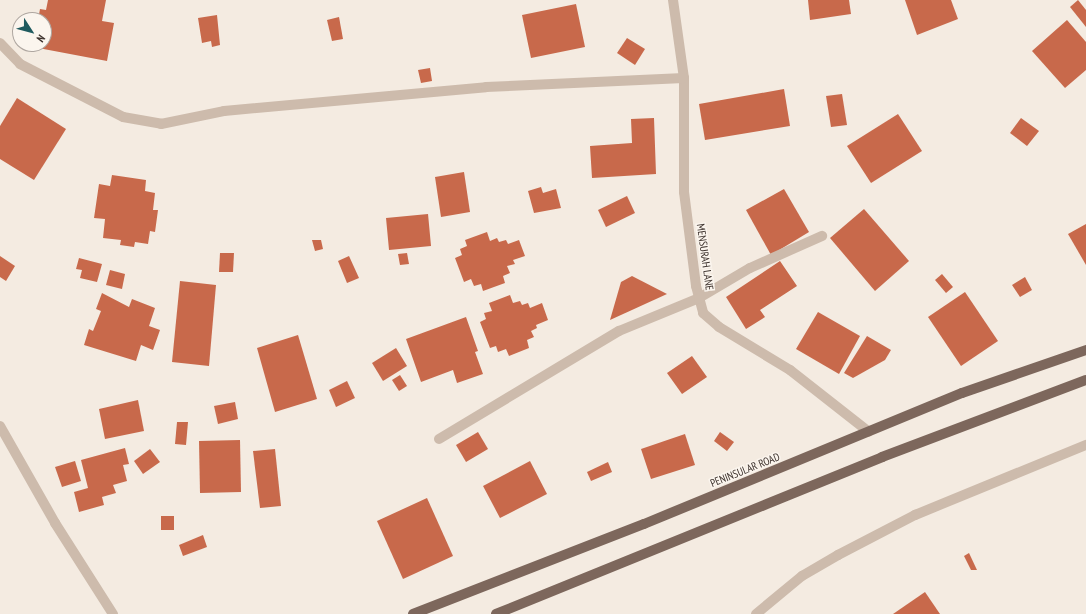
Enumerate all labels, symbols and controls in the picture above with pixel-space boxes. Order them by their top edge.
north arrow [12,12,52,52]
text: N [33,32,48,45]
street label: MENSURAH LANE [694,223,716,291]
street label: PENINSULAR ROAD [708,450,782,490]

